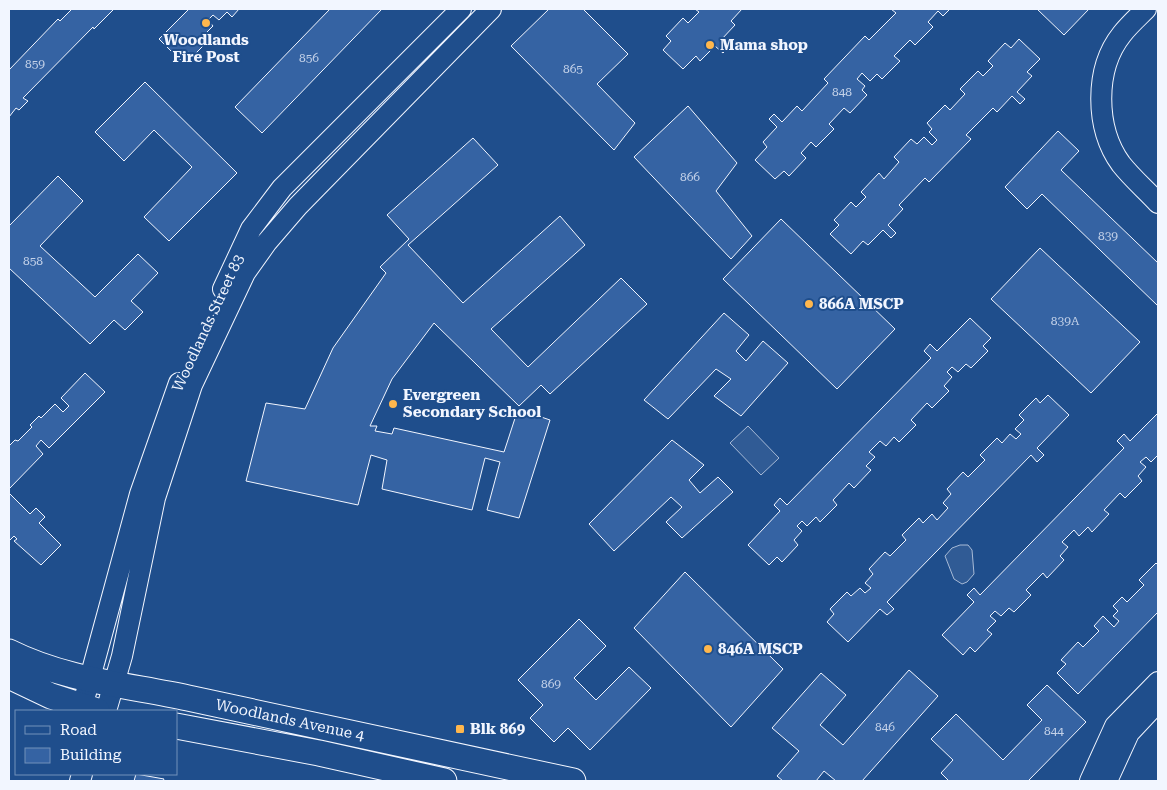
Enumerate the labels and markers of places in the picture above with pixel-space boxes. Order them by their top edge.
marker: Woodlands Fire Post [200,17,212,29]
place label: Woodlands Fire Post [163,31,249,66]
place label: Mama shop [720,36,808,54]
marker: Mama shop [704,39,716,51]
place label: 866A MSCP [819,295,904,313]
marker: 866A MSCP [803,298,815,310]
place label: Evergreen Secondary School [403,386,541,421]
marker: Evergreen Secondary School [387,398,399,410]
place label: 846A MSCP [718,640,803,658]
marker: 846A MSCP [702,643,714,655]
place label: Blk 869 [470,720,526,738]
marker: Blk 869 [454,723,466,735]

